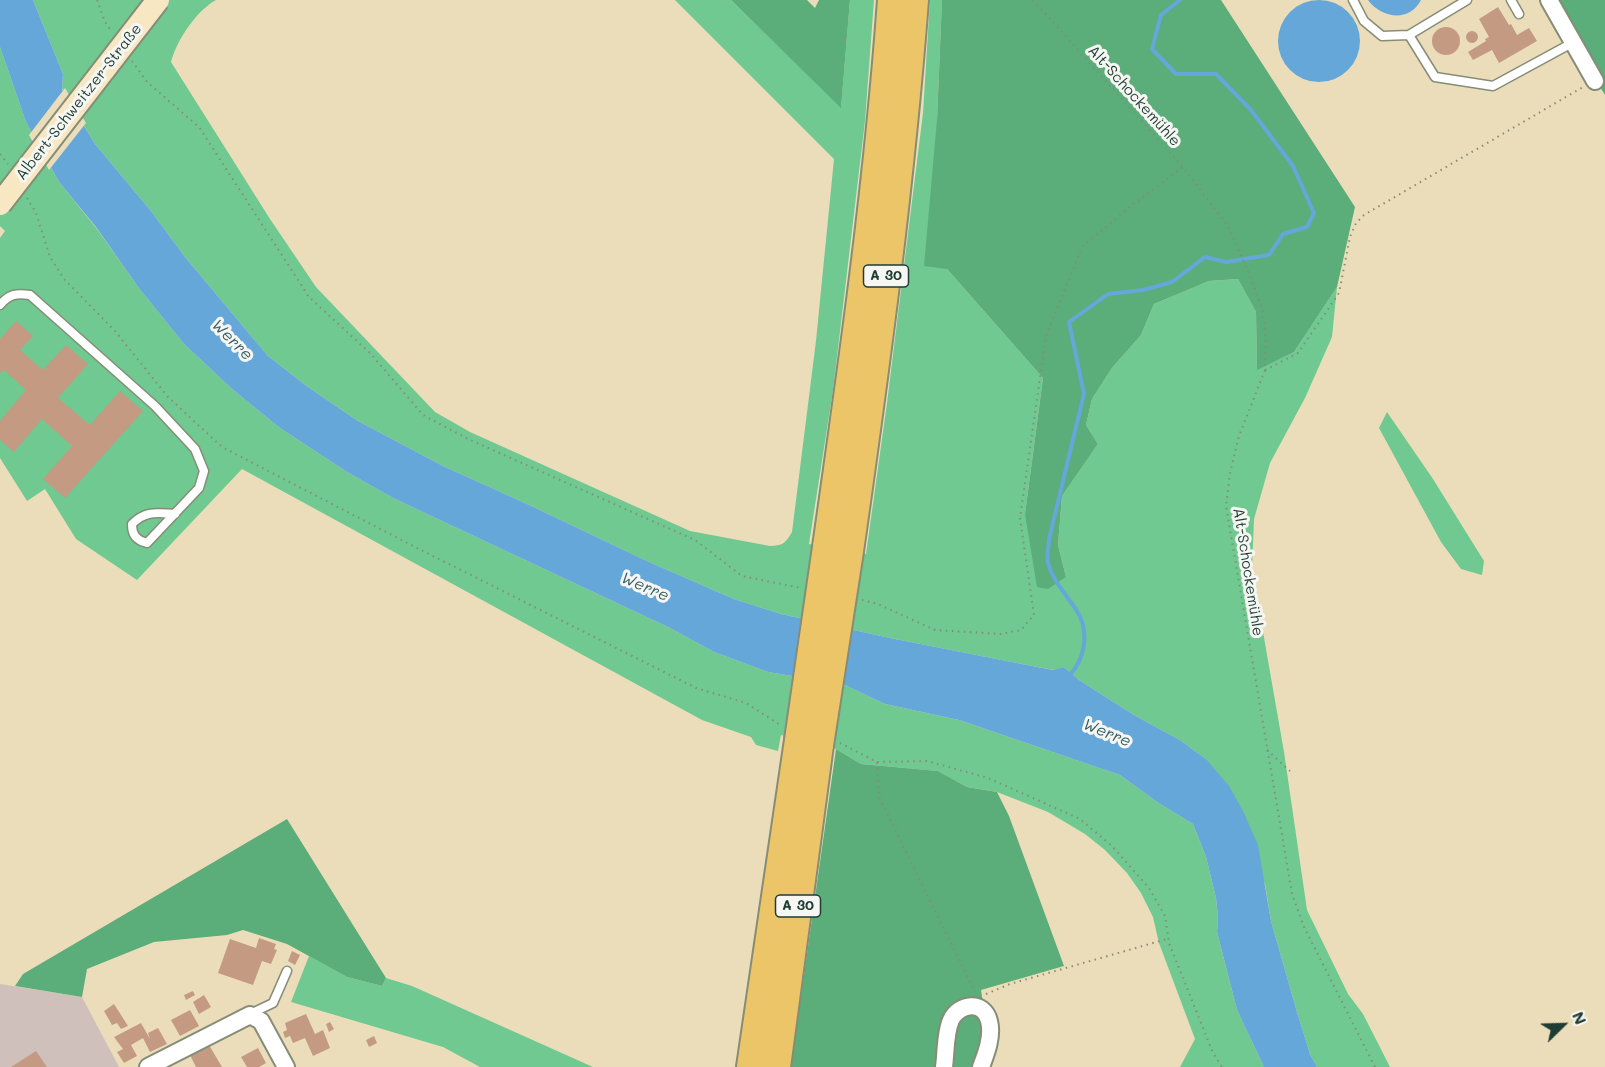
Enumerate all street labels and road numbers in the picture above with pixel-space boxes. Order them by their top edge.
street label: Albert-Schweitzer-Straße [12,20,146,184]
street label: Alt-Schockemühle [1084,42,1184,150]
road number: A 30 [864,265,908,287]
street label: Alt-Schockemühle [1229,507,1267,637]
road number: A 30 [776,895,820,917]

